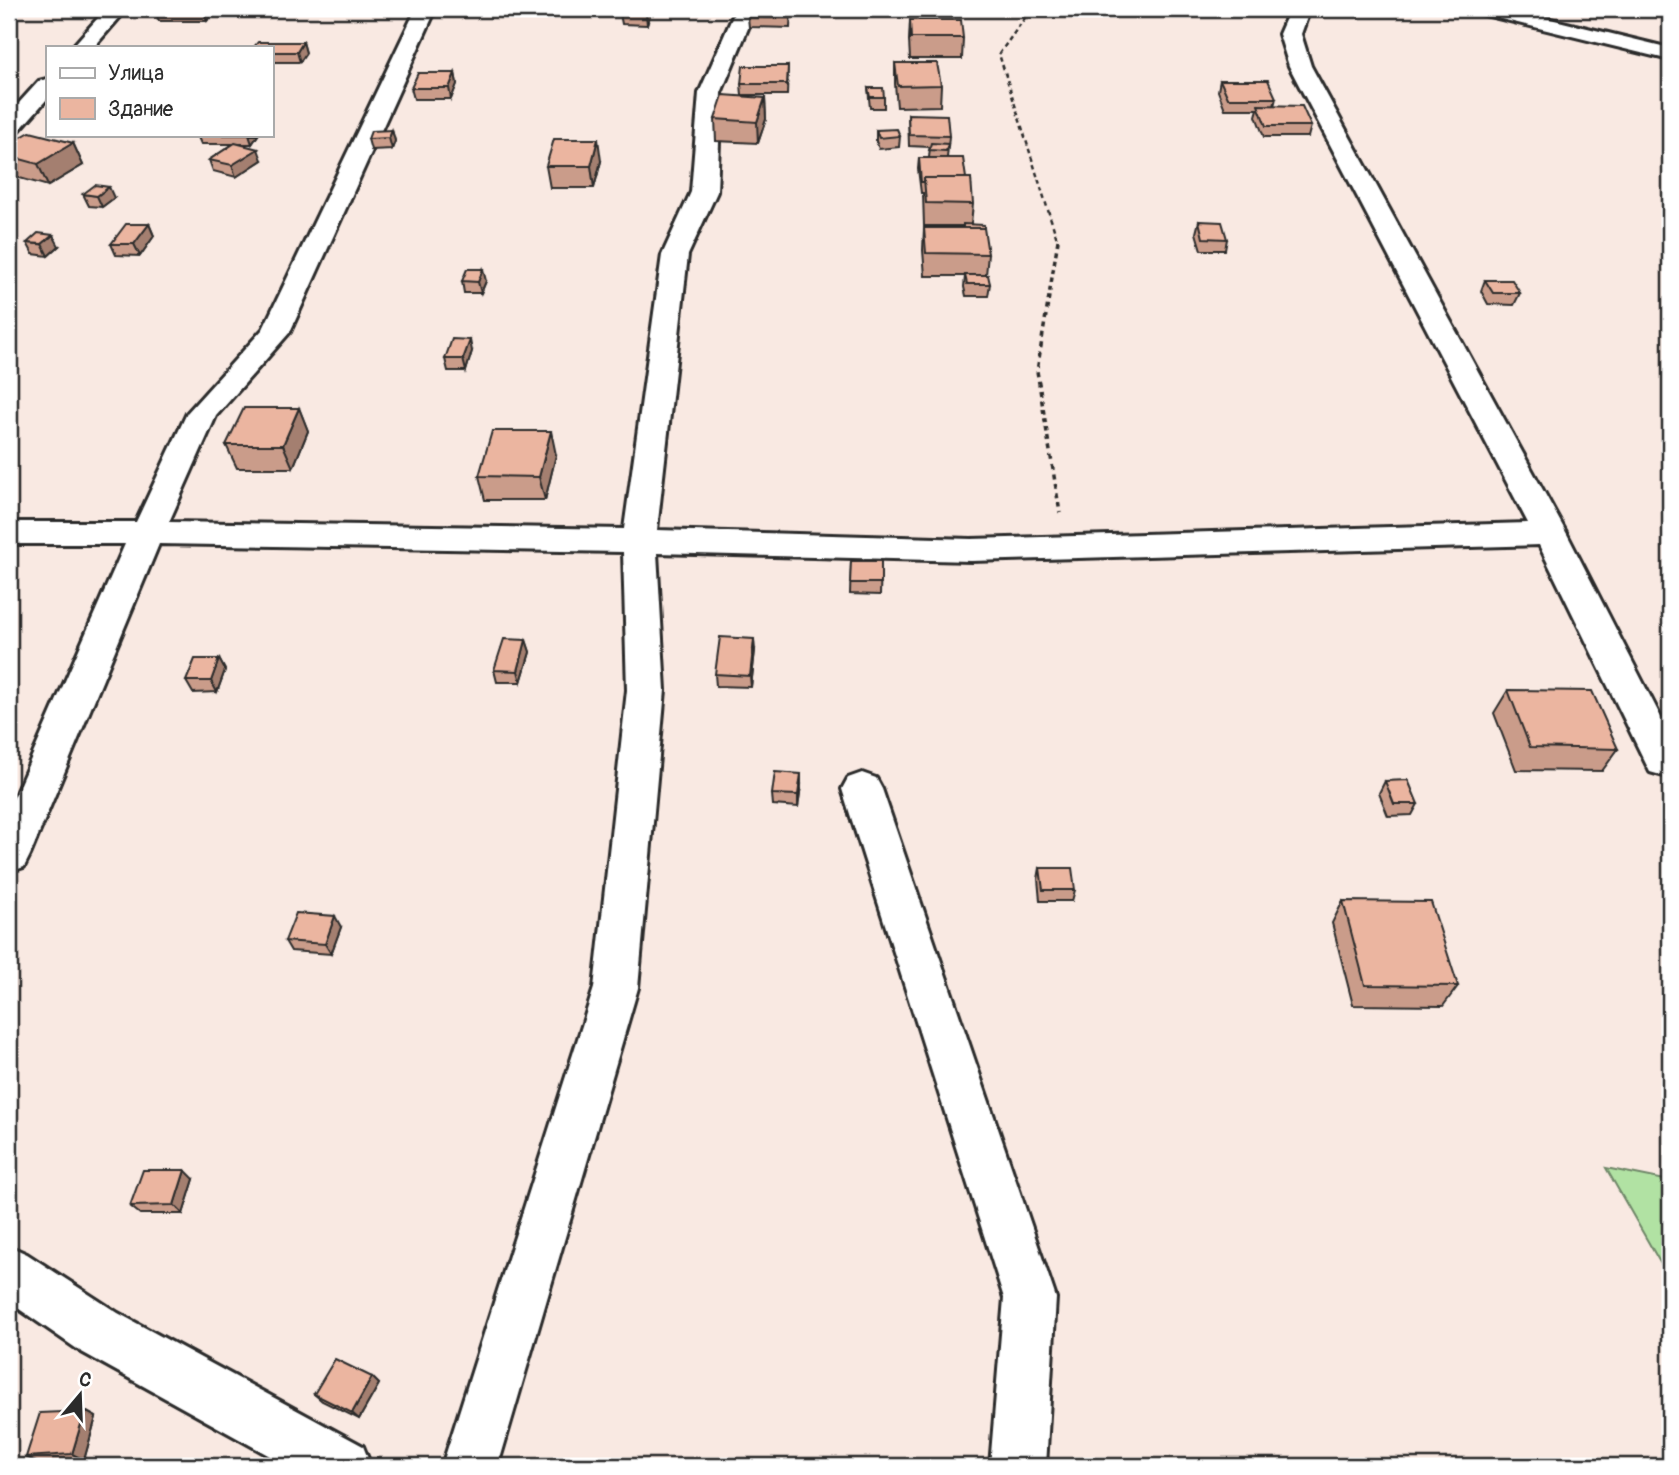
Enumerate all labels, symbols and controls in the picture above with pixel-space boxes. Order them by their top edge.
legend [46,46,273,136]
text: Улица [108,60,164,87]
text: Здание [108,96,174,123]
north arrow [46,1360,116,1430]
text: С [76,1367,95,1393]

